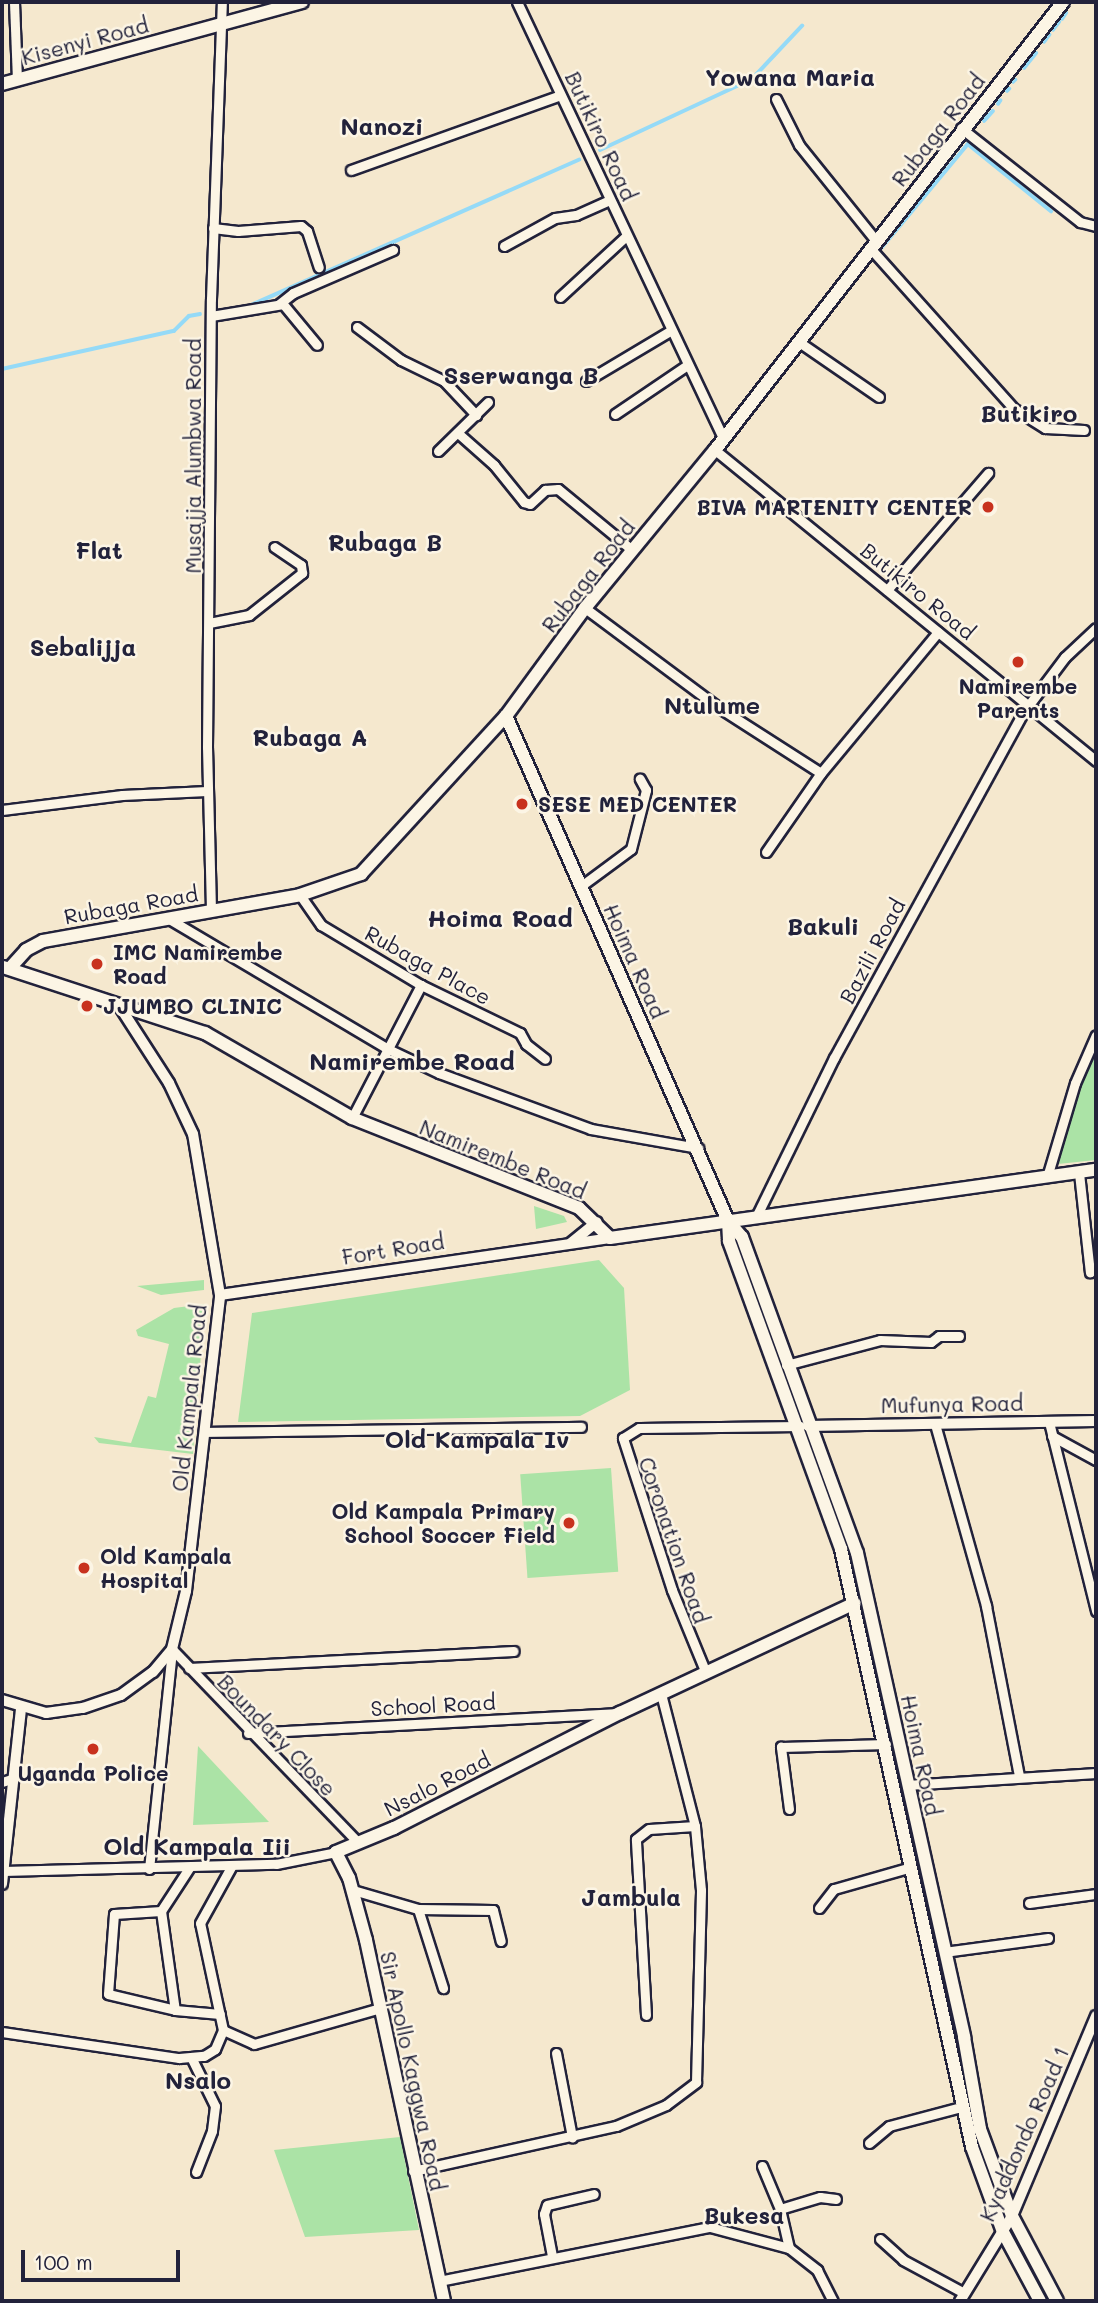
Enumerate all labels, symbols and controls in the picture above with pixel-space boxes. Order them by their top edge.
street label: Kisenyi Road [19,12,151,70]
district label: Yowana Maria [705,63,875,91]
street label: Butikiro Road [560,67,642,205]
street label: Rubaga Road [886,69,990,191]
district label: Nanozi [341,112,423,140]
street label: Musajja Alumbwa Road [180,338,206,574]
district label: Sserwanga B [444,361,598,389]
district label: Butikiro [981,399,1077,427]
place label: BIVA MARTENITY CENTER [696,494,972,520]
marker: BIVA MARTENITY CENTER [978,497,998,517]
street label: Rubaga Road [536,515,640,637]
district label: Rubaga B [328,528,442,556]
district label: Flat [75,536,123,564]
street label: Butikiro Road [856,537,980,645]
district label: Sebalijja [30,633,136,661]
marker: Namirembe Parents [1010,654,1026,670]
place label: Namirembe Parents [959,673,1077,723]
district label: Ntulume [664,691,760,719]
district label: Rubaga A [253,723,367,751]
place label: SESE MED CENTER [538,791,737,817]
marker: SESE MED CENTER [512,794,532,814]
street label: Rubaga Road [62,881,200,929]
street label: Bazili Road [834,894,910,1008]
street label: Hoima Road [599,900,671,1022]
district label: Hoima Road [427,904,573,932]
district label: Bakuli [787,912,859,940]
street label: Rubaga Place [361,920,495,1010]
place label: IMC Namirembe Road [113,939,282,989]
marker: IMC Namirembe Road [87,954,107,974]
place label: JJUMBO CLINIC [103,993,282,1019]
marker: JJUMBO CLINIC [77,996,97,1016]
district label: Namirembe Road [309,1047,515,1075]
street label: Namirembe Road [416,1114,590,1204]
street label: Fort Road [340,1228,446,1270]
street label: Old Kampala Road [167,1303,211,1493]
street label: Mufunya Road [880,1390,1024,1418]
district label: Old Kampala Iv [385,1425,569,1453]
street label: Coronation Road [634,1454,714,1626]
place label: Old Kampala Primary School Soccer Field [332,1498,555,1548]
marker: Old Kampala Primary School Soccer Field [561,1515,577,1531]
place label: Old Kampala Hospital [100,1543,232,1593]
marker: Old Kampala Hospital [74,1558,94,1578]
street label: Boundary Close [213,1669,341,1801]
street label: School Road [370,1689,496,1721]
street label: Hoima Road [896,1692,946,1818]
marker: Uganda Police [85,1741,101,1757]
street label: Nsalo Road [380,1747,494,1821]
place label: Uganda Police [18,1760,168,1786]
district label: Old Kampala Iii [103,1832,291,1860]
district label: Jambula [581,1883,681,1911]
street label: Sir Apollo Kaggwa Road [375,1949,451,2193]
street label: Kyaddondo Road 1 [974,2043,1074,2225]
district label: Nsalo [165,2066,231,2094]
district label: Bukesa [704,2201,784,2229]
scale bar [24,2236,184,2280]
text: 100 m [34,2248,93,2275]

